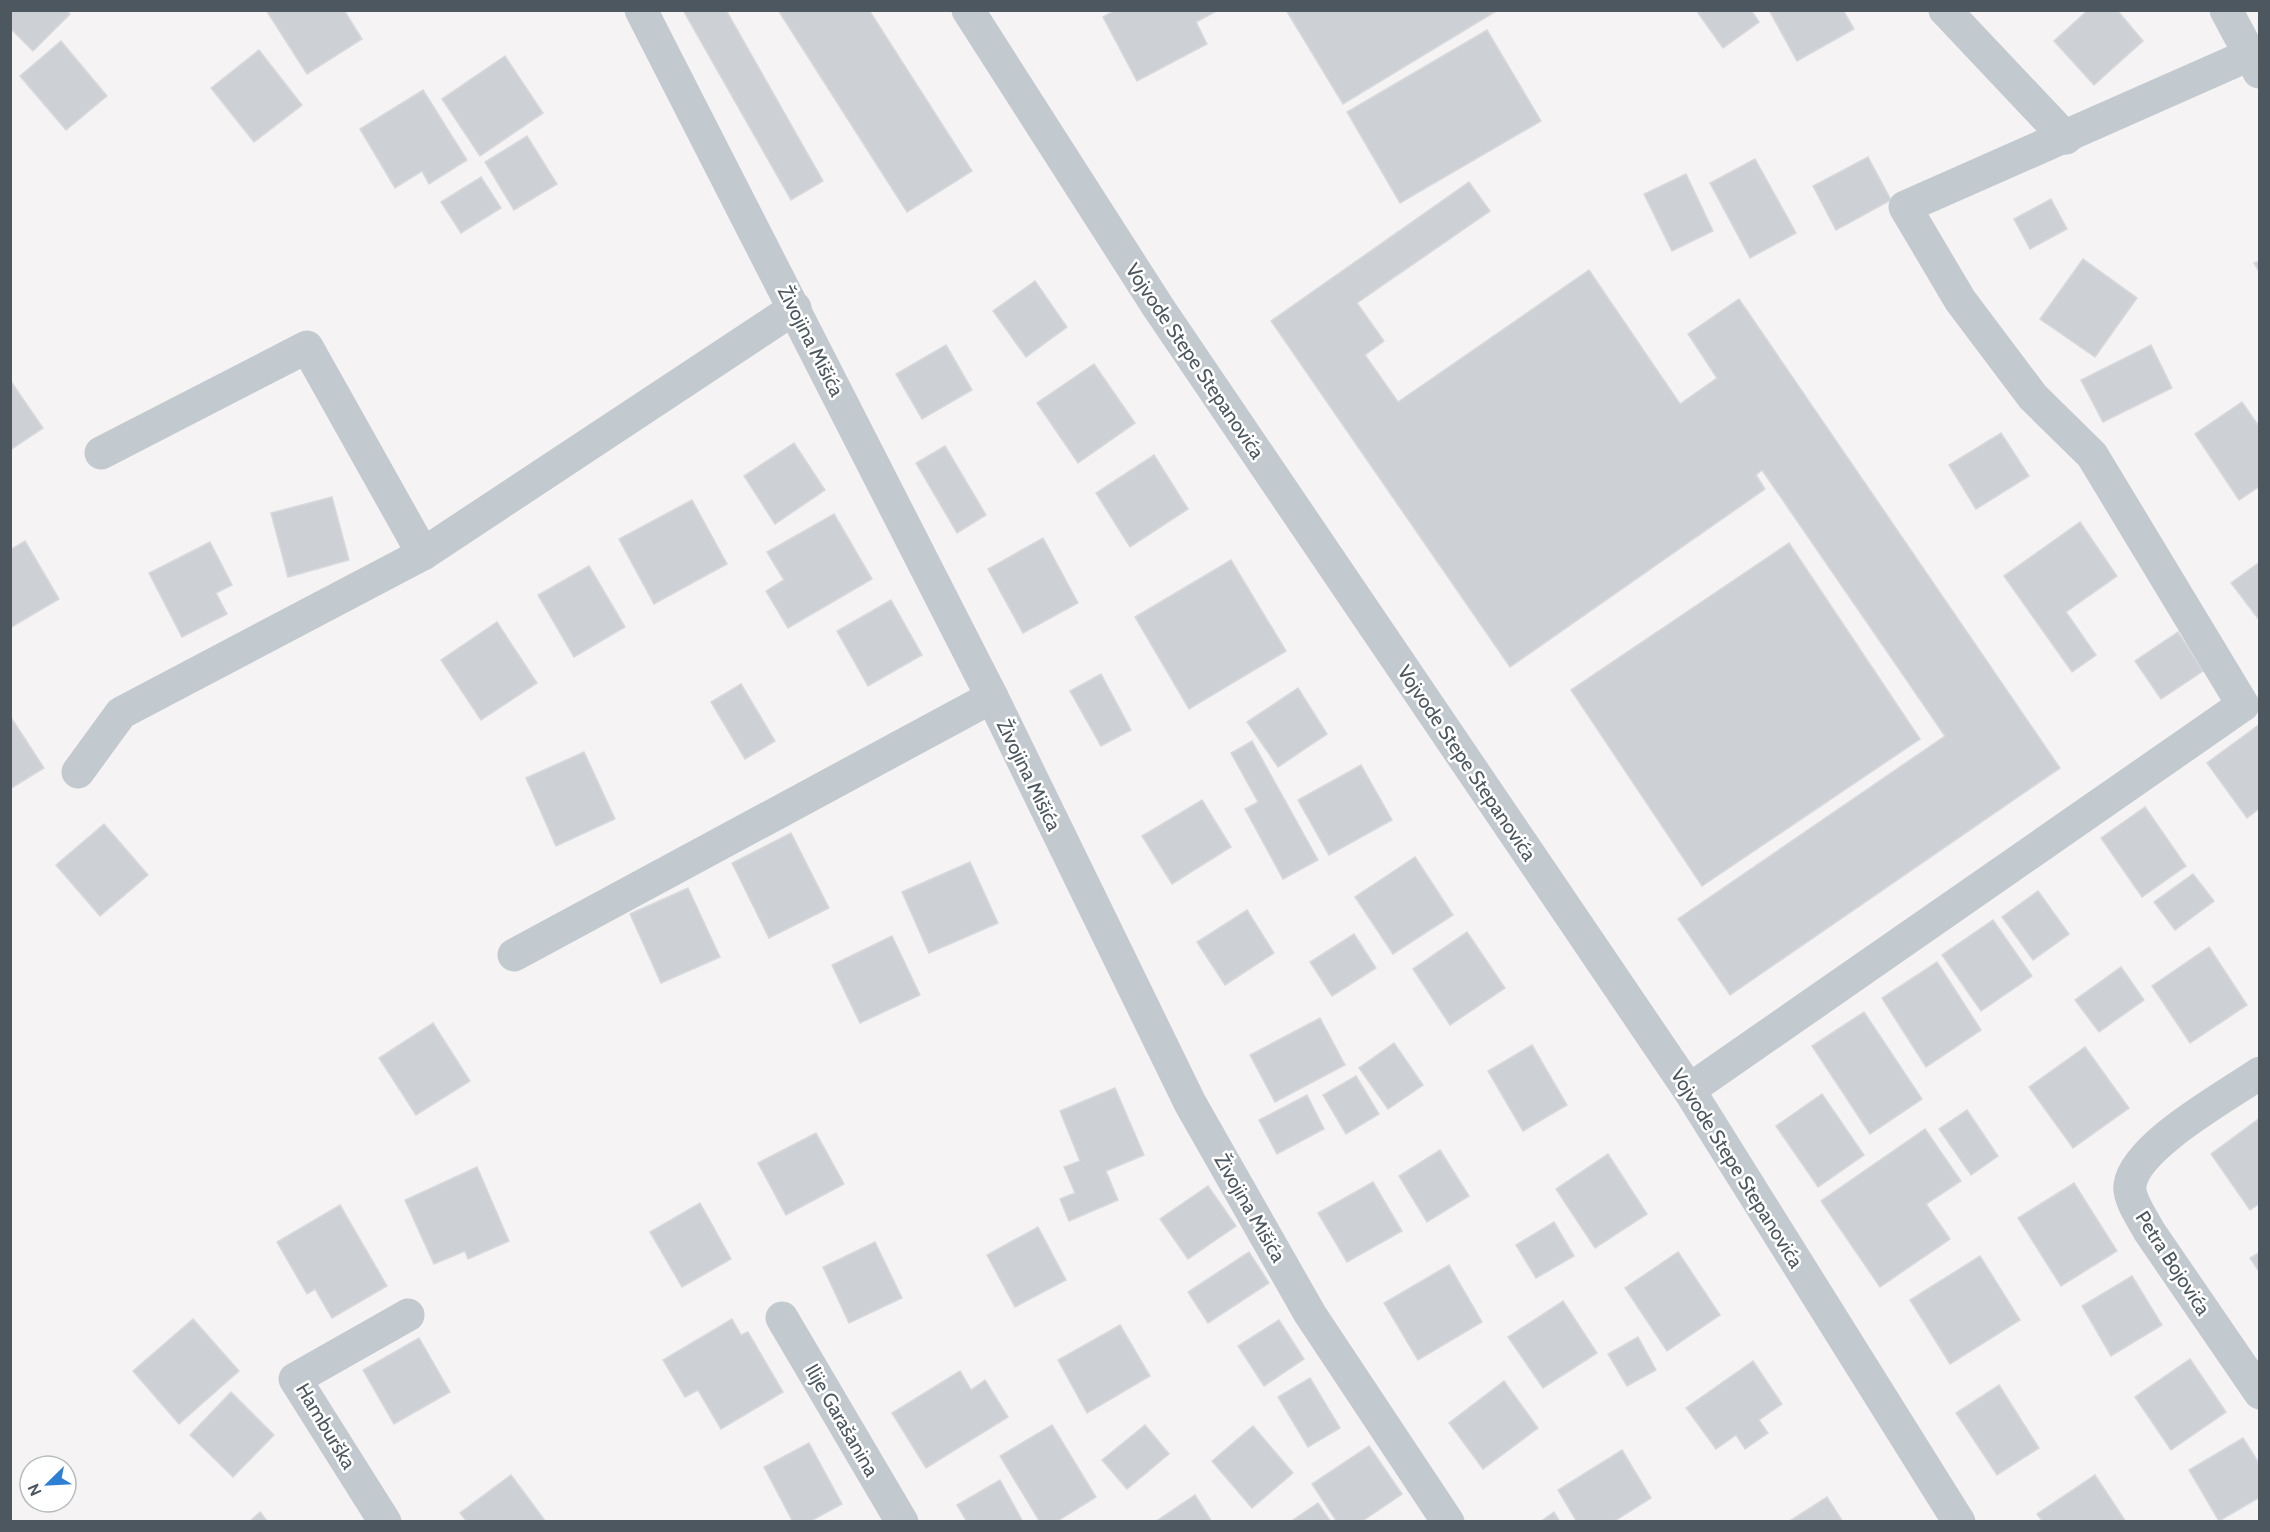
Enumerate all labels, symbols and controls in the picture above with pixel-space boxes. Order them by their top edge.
street label: Vojvode Stepe Stepanovića [1121,259,1270,464]
street label: Živojina Mišića [773,282,849,401]
street label: Vojvode Stepe Stepanovića [1393,661,1542,866]
street label: Živojina Mišića [992,715,1066,835]
street label: Vojvode Stepe Stepanovića [1666,1064,1809,1273]
street label: Živojina Mišića [1209,1150,1291,1267]
street label: Petra Bojovića [2130,1206,2216,1320]
street label: Ilije Garašanina [800,1360,884,1481]
street label: Hamburška [291,1379,361,1474]
north arrow [18,1454,78,1514]
text: N [24,1481,46,1499]

